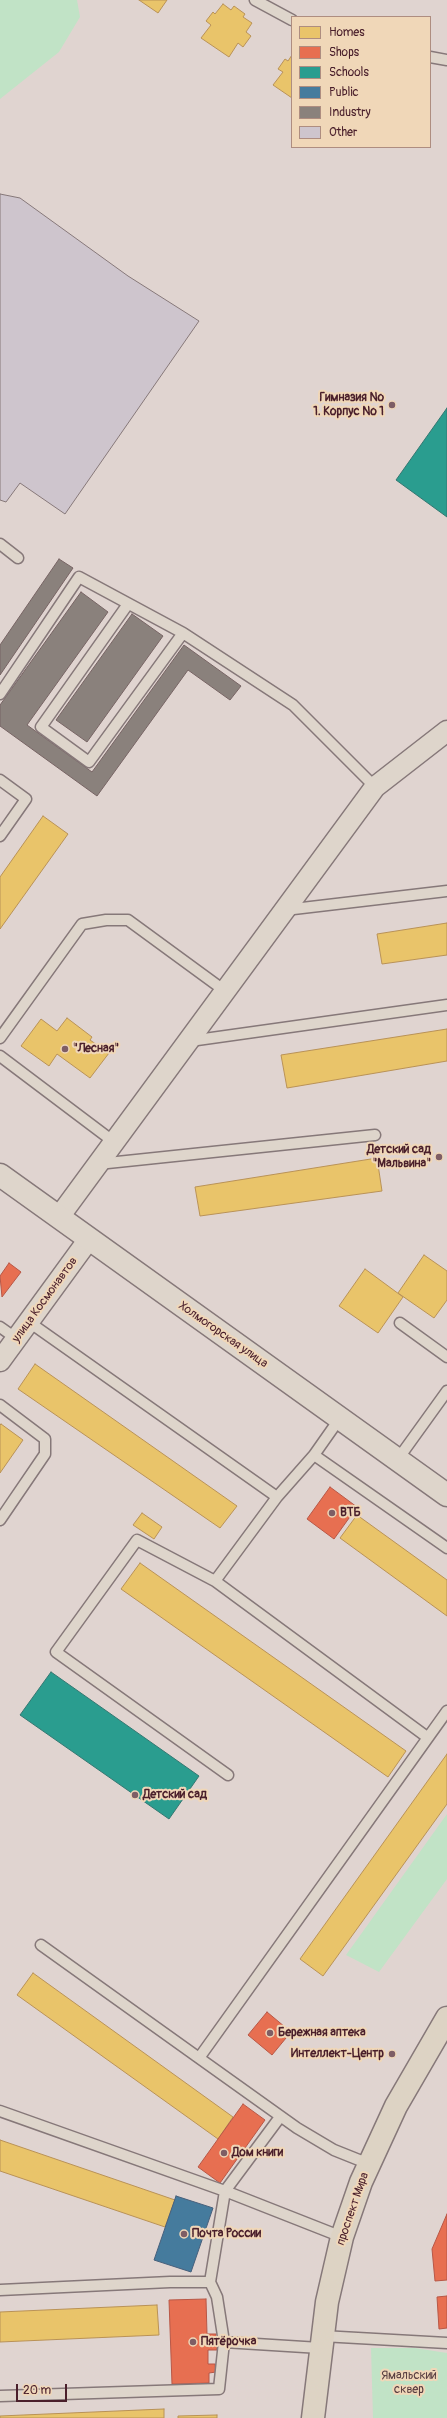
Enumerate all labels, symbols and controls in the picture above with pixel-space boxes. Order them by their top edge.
legend [291,16,431,148]
text: Homes [329,25,365,40]
text: Shops [329,45,359,60]
text: Schools [329,65,369,80]
text: Public [329,85,359,100]
text: Industry [329,105,371,120]
text: Other [329,125,357,140]
place label: Гимназия № 1. Корпус № 1 [313,391,384,419]
marker: Гимназия № 1. Корпус № 1 [387,400,397,410]
place label: "Лесная" [73,1042,119,1056]
marker: "Лесная" [60,1044,70,1054]
place label: Детский сад "Мальвина" [367,1143,431,1171]
marker: Детский сад "Мальвина" [434,1152,444,1162]
street label: улица Космонавтов [9,1254,81,1346]
street label: Холмогорская улица [176,1299,270,1371]
place label: ВТБ [340,1506,361,1520]
marker: ВТБ [327,1508,337,1518]
place label: Детский сад [143,1788,207,1802]
marker: Детский сад [130,1790,140,1800]
place label: Бережная аптека [278,2026,366,2040]
marker: Бережная аптека [265,2028,275,2038]
place label: Интеллект-Центр [291,2047,384,2061]
marker: Интеллект-Центр [387,2049,397,2059]
place label: Дом книги [232,2146,283,2160]
marker: Дом книги [219,2148,229,2158]
street label: проспект Мира [334,2171,372,2247]
place label: Почта России [192,2227,261,2241]
marker: Почта России [179,2229,189,2239]
place label: Пятёрочка [201,2335,256,2349]
marker: Пятёрочка [188,2337,198,2347]
park label: Ямальский сквер [381,2369,437,2397]
scale bar [18,2376,69,2402]
text: 20 m [23,2383,51,2398]

